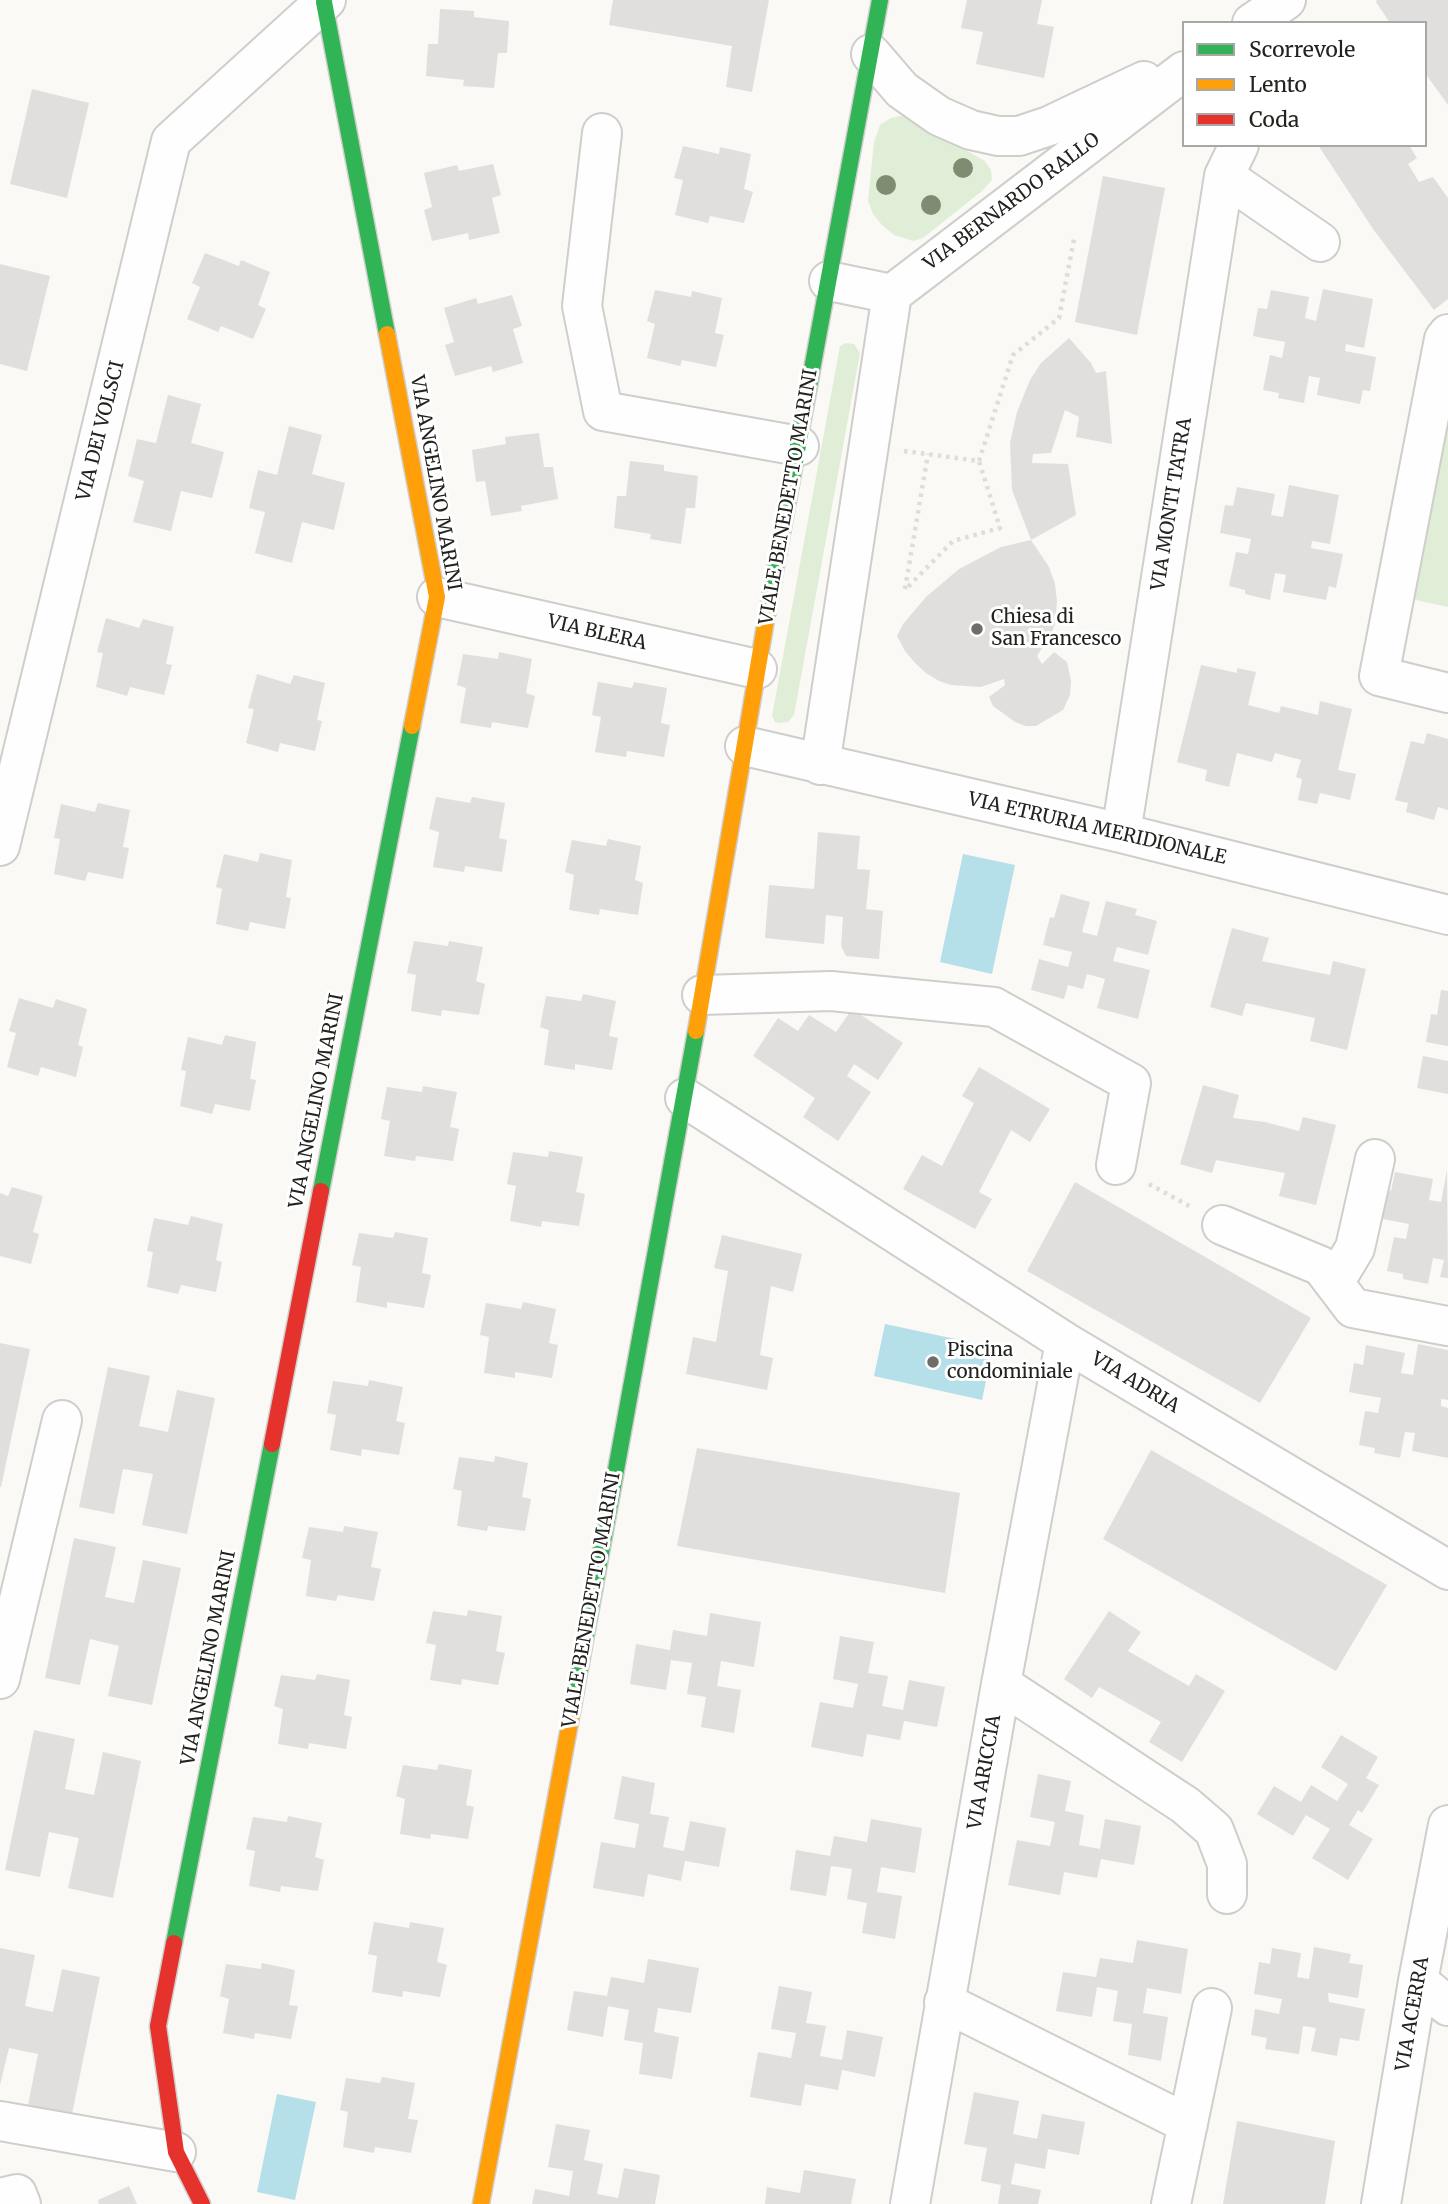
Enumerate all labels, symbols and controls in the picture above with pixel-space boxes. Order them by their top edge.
legend [1182,21,1427,147]
text: Scorrevole [1249,36,1355,63]
text: Lento [1249,71,1307,98]
text: Coda [1249,106,1299,133]
street label: VIA BERNARDO RALLO [920,128,1104,276]
street label: VIA DEI VOLSCI [73,358,129,504]
street label: VIALE BENEDETTO MARINI [755,367,823,627]
street label: VIA ANGELINO MARINI [405,373,465,593]
street label: VIA MONTI TATRA [1147,416,1197,592]
place label: Chiesa di San Francesco [991,607,1121,651]
street label: VIA BLERA [545,610,649,656]
marker: Chiesa di San Francesco [969,621,985,637]
street label: VIA ETRURIA MERIDIONALE [966,788,1228,870]
street label: VIA ANGELINO MARINI [285,992,349,1210]
place label: Piscina condominiale [947,1340,1073,1384]
street label: VIA ADRIA [1087,1348,1183,1418]
marker: Piscina condominiale [925,1354,941,1370]
street label: VIALE BENEDETTO MARINI [558,1470,626,1730]
street label: VIA ANGELINO MARINI [177,1549,241,1767]
street label: VIA ARICCIA [964,1713,1006,1831]
street label: VIA ACERRA [1392,1955,1434,2073]

